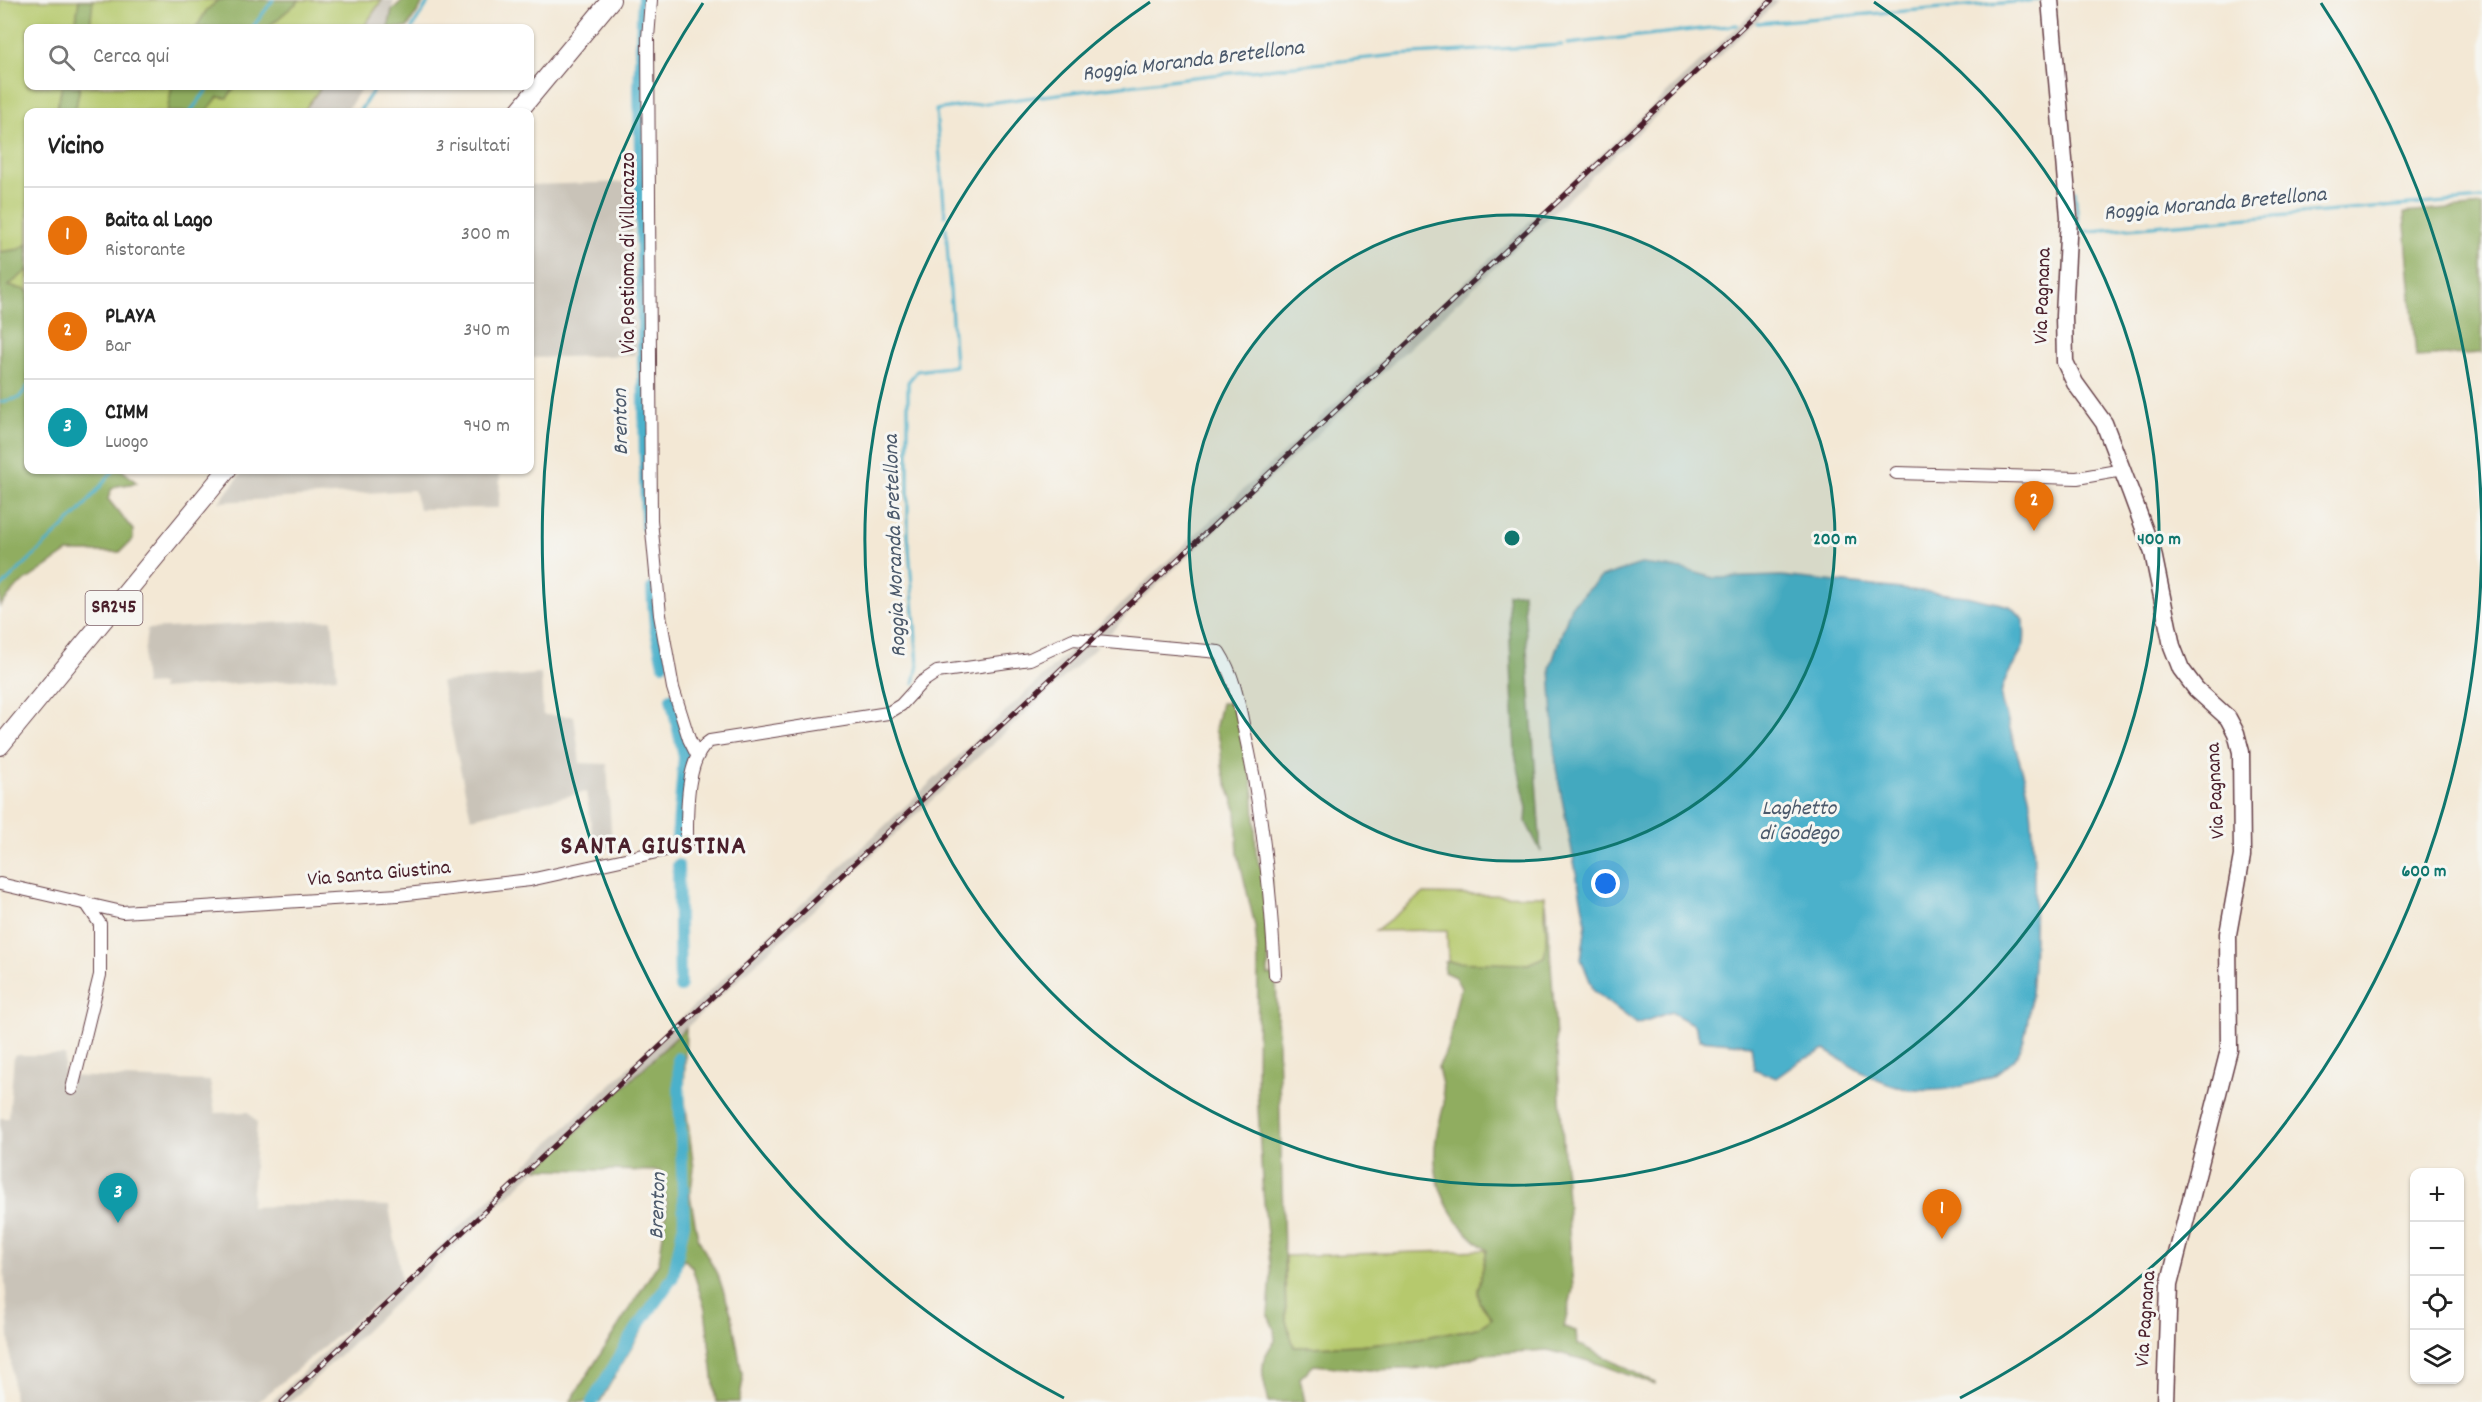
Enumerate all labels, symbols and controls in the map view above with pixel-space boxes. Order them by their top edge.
search box [24,24,534,90]
water label: Roggia Moranda Bretellona [1080,33,1307,91]
icon: search [45,41,78,74]
text: Cerca qui [93,42,169,73]
text: Vicino [48,129,104,166]
text: 3 risultati [436,133,510,161]
street label: Via Postioma di Villarazzo [615,152,645,354]
water label: Roggia Moranda Bretellona [2103,180,2329,230]
text: Baita al Lago [105,206,213,237]
text: 1 [65,221,70,249]
text: 300 m [461,221,510,249]
text: Ristorante [105,237,185,265]
street label: Via Pagnana [2027,246,2061,345]
text: PLAYA [105,302,156,333]
text: 2 [63,317,72,345]
text: 340 m [464,317,510,345]
text: Bar [105,333,131,361]
water label: Brenton [606,388,638,456]
text: CIMM [105,398,148,429]
text: 3 [63,413,72,441]
text: 940 m [463,413,510,441]
text: Luogo [105,429,148,457]
water label: Roggia Moranda Bretellona [877,432,915,658]
pin: 2 [2014,482,2054,531]
centre of rings [1502,528,1522,548]
text: 200 m [1813,528,1857,553]
text: 400 m [2137,528,2181,553]
road number: SR245 [86,591,142,625]
street label: Via Pagnana [2199,741,2234,840]
water label: Laghetto di Godego [1759,794,1840,850]
district label: SANTA GIUSTINA [561,828,747,867]
street label: Via Santa Giustina [306,854,453,896]
text: 600 m [2402,860,2446,885]
your location [1591,869,1620,898]
map controls [2410,1168,2464,1384]
button: + [2410,1168,2464,1222]
water label: Brenton [642,1171,676,1240]
pin: 3 [98,1174,138,1223]
pin: 1 [1922,1190,1962,1239]
button: − [2410,1222,2464,1276]
street label: Via Pagnana [2129,1269,2165,1368]
button: locate [2410,1276,2464,1330]
button: layers [2410,1330,2464,1384]

